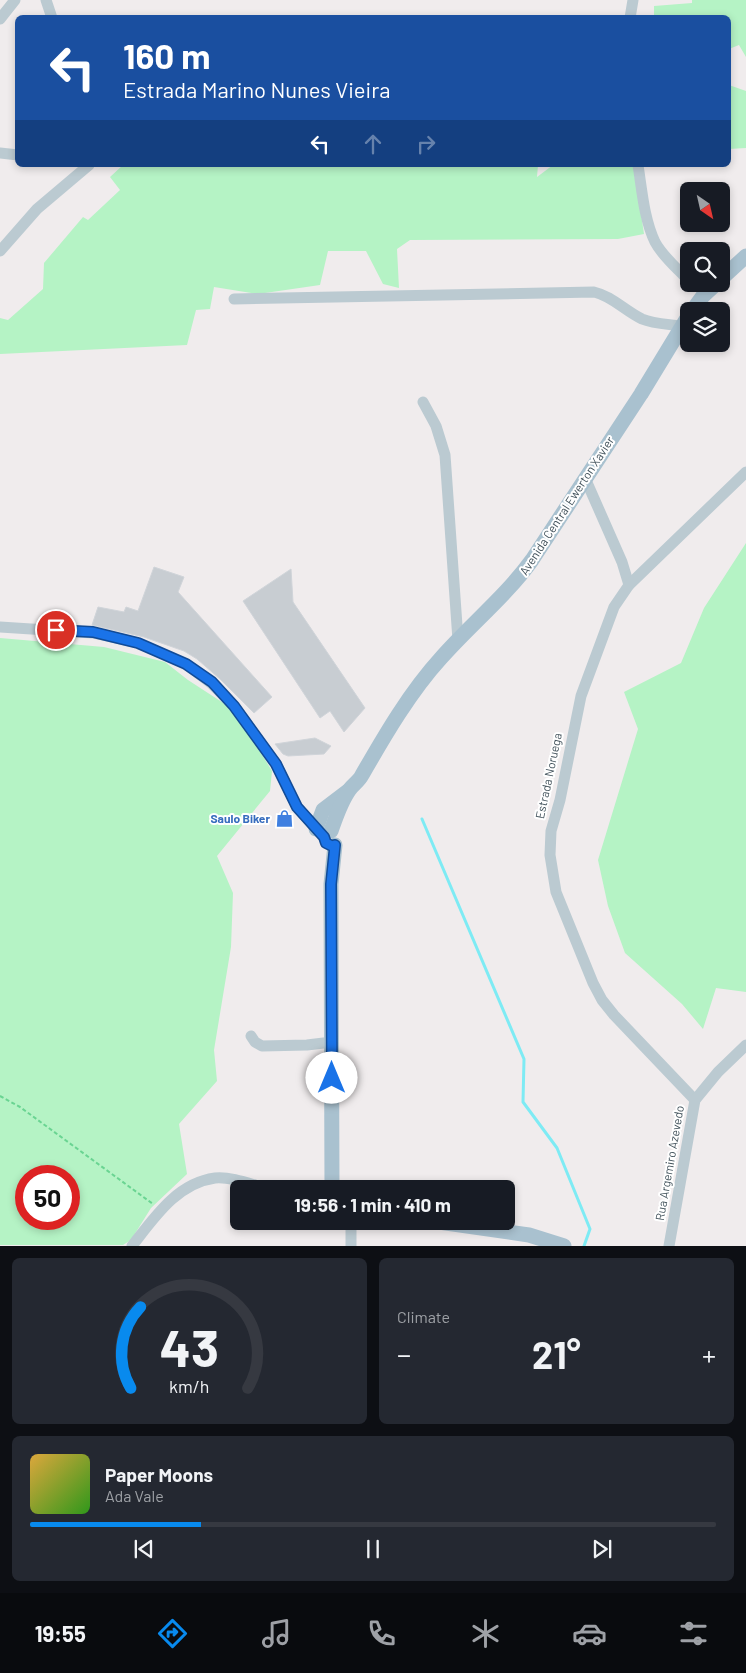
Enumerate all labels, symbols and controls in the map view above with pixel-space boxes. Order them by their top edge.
text: 160 m [123,34,210,76]
icon: left [40,35,105,100]
text: Estrada Marino Nunes Vieira [123,76,390,102]
icon: left [306,130,334,158]
icon: ahead [359,130,387,158]
icon: right [412,130,440,158]
north arrow [680,182,730,232]
map controls [680,182,730,352]
button: search [680,242,730,292]
button: layers [680,302,730,352]
street label: Avenida Central Ewerton Xavier [516,433,617,577]
pin [35,609,77,651]
icon: arrive [42,616,70,644]
street label: Estrada Noruega [532,732,564,820]
shop icon: Saulo Biker [274,809,294,829]
place label: Saulo Biker [211,811,270,825]
position arrow [305,1051,357,1103]
street label: Rua Argemiro Azevedo [652,1104,686,1222]
speed limit sign: 50 [15,1165,80,1230]
text: 19:56 · 1 min · 410 m [294,1193,451,1216]
text: Climate [397,1307,450,1326]
text: 43 [160,1315,219,1377]
text: 21° [532,1331,581,1377]
text: − [397,1337,411,1371]
text: + [702,1337,716,1371]
text: km/h [169,1375,210,1397]
text: Paper Moons [105,1463,213,1486]
text: Ada Vale [105,1486,164,1505]
icon: previous [130,1535,158,1563]
icon: pause [359,1535,387,1563]
icon: next [588,1535,616,1563]
icon: directions [155,1616,190,1651]
icon: music [259,1616,294,1651]
icon: phone [364,1616,399,1651]
icon: climate [468,1616,503,1651]
icon: car [572,1616,607,1651]
icon: filters [676,1616,711,1651]
text: 19:55 [35,1620,86,1646]

